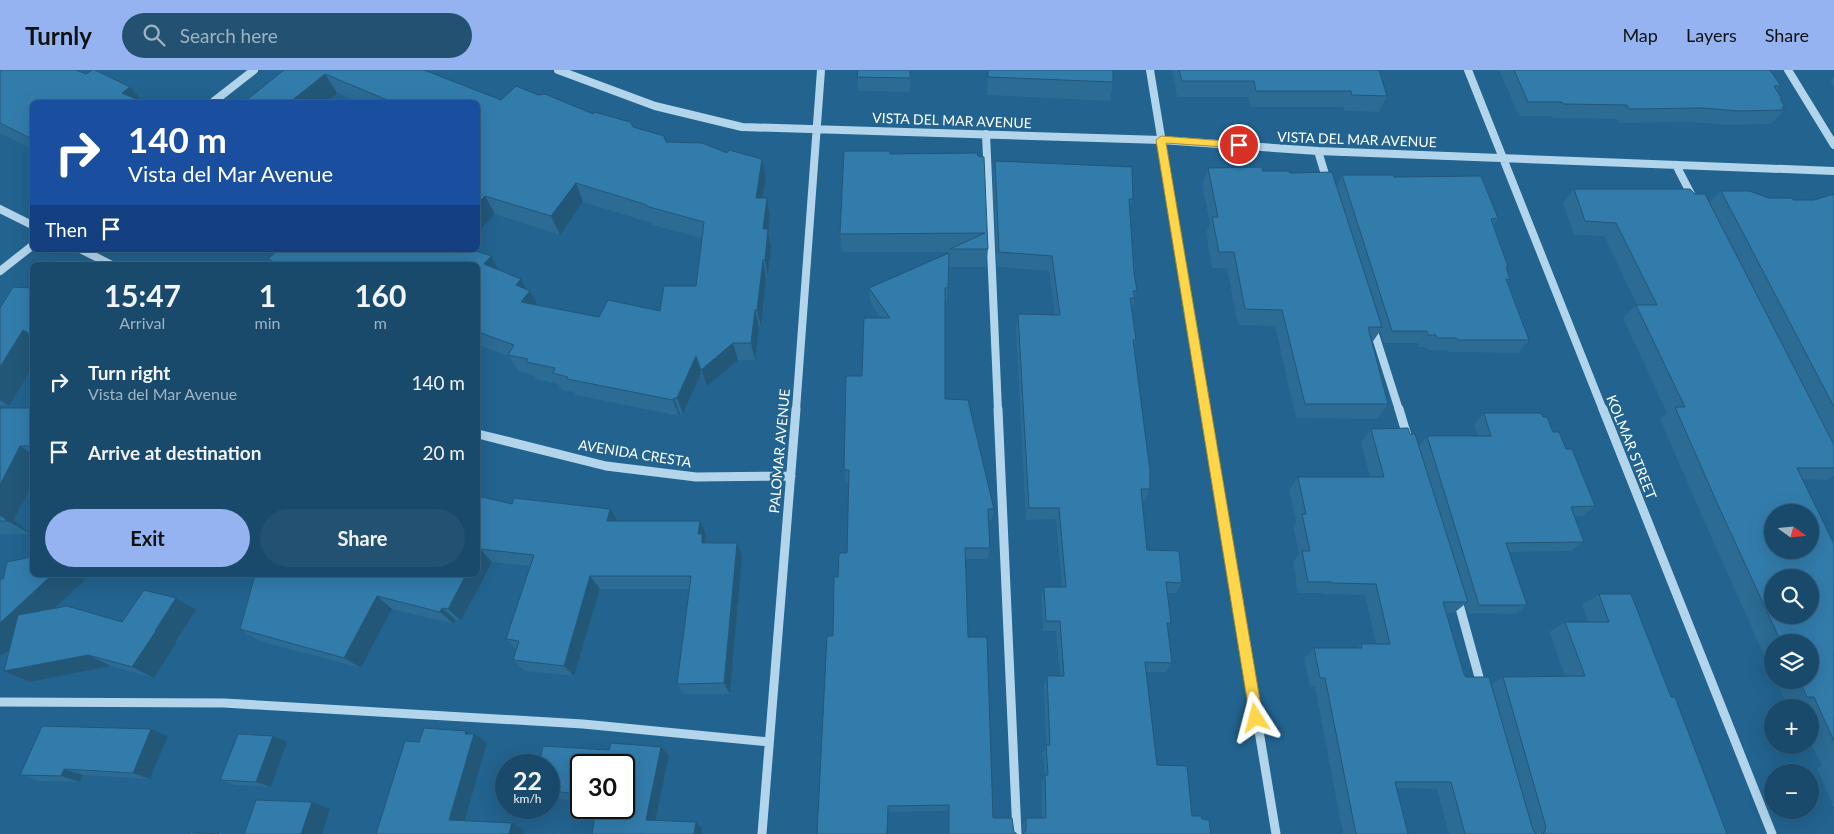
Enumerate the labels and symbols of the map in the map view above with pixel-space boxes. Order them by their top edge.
street label: VISTA DEL MAR AVENUE [872,109,1032,131]
pin [1218,124,1260,166]
street label: VISTA DEL MAR AVENUE [1277,128,1437,150]
street label: PALOMAR AVENUE [765,388,793,514]
street label: KOLMAR STREET [1603,392,1661,502]
street label: AVENIDA CRESTA [577,436,693,470]
north arrow [1764,504,1819,559]
position arrow [1229,691,1281,743]
speed limit sign: 30 [570,754,635,819]

